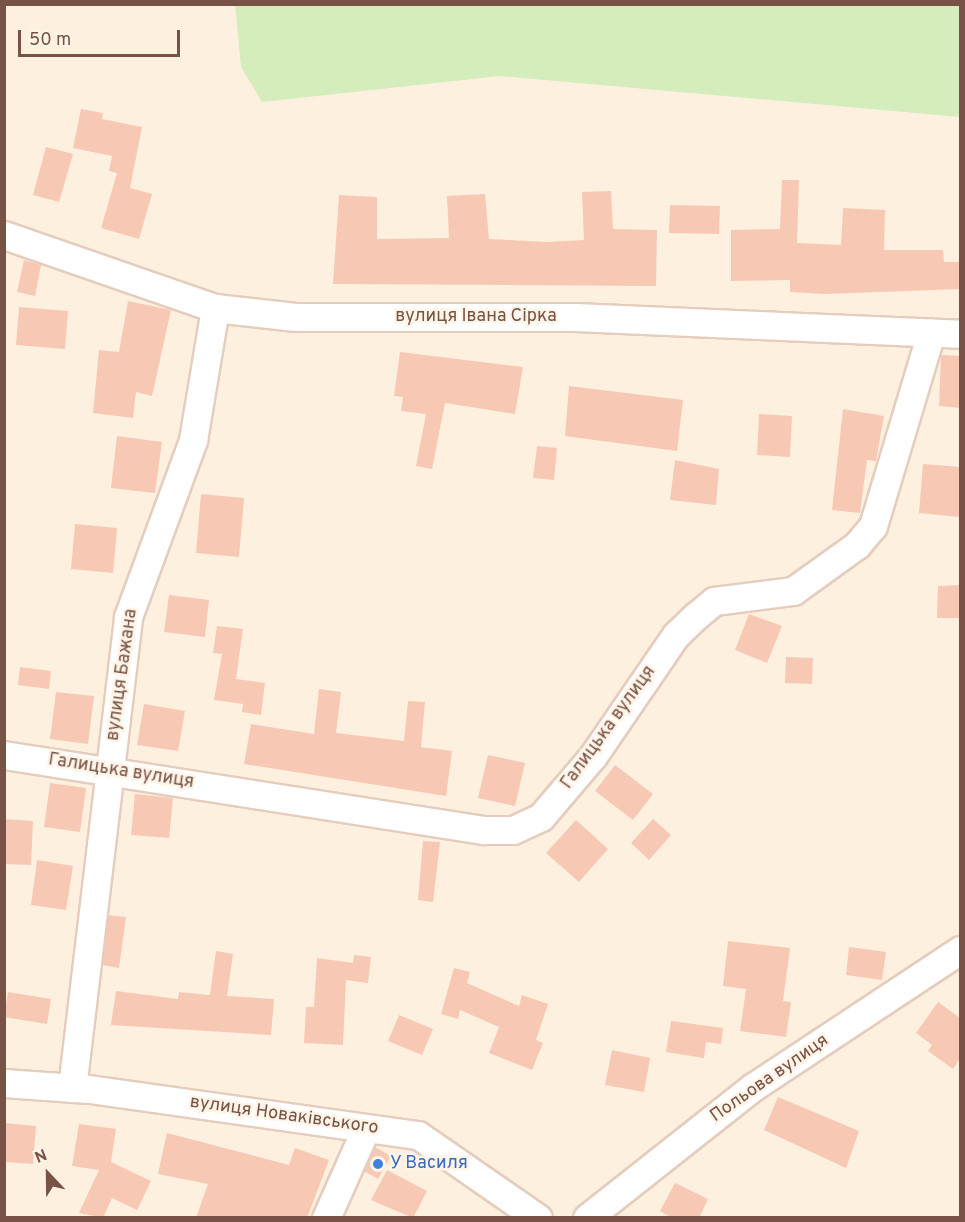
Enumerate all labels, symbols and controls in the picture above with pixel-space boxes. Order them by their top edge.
scale bar [21,18,183,56]
text: 50 m [29,29,71,52]
street label: вулиця Івана Сірка [395,306,557,328]
street label: вулиця Бажана [103,608,143,742]
street label: Галицька вулиця [557,662,661,794]
street label: Галицька вулиця [47,750,195,794]
street label: Польова вулиця [707,1030,833,1128]
street label: вулиця Новаківського [188,1092,380,1140]
north arrow [18,1144,78,1204]
text: N [32,1146,50,1169]
place label: У Василя [390,1153,468,1175]
marker: У Василя [371,1157,385,1171]

